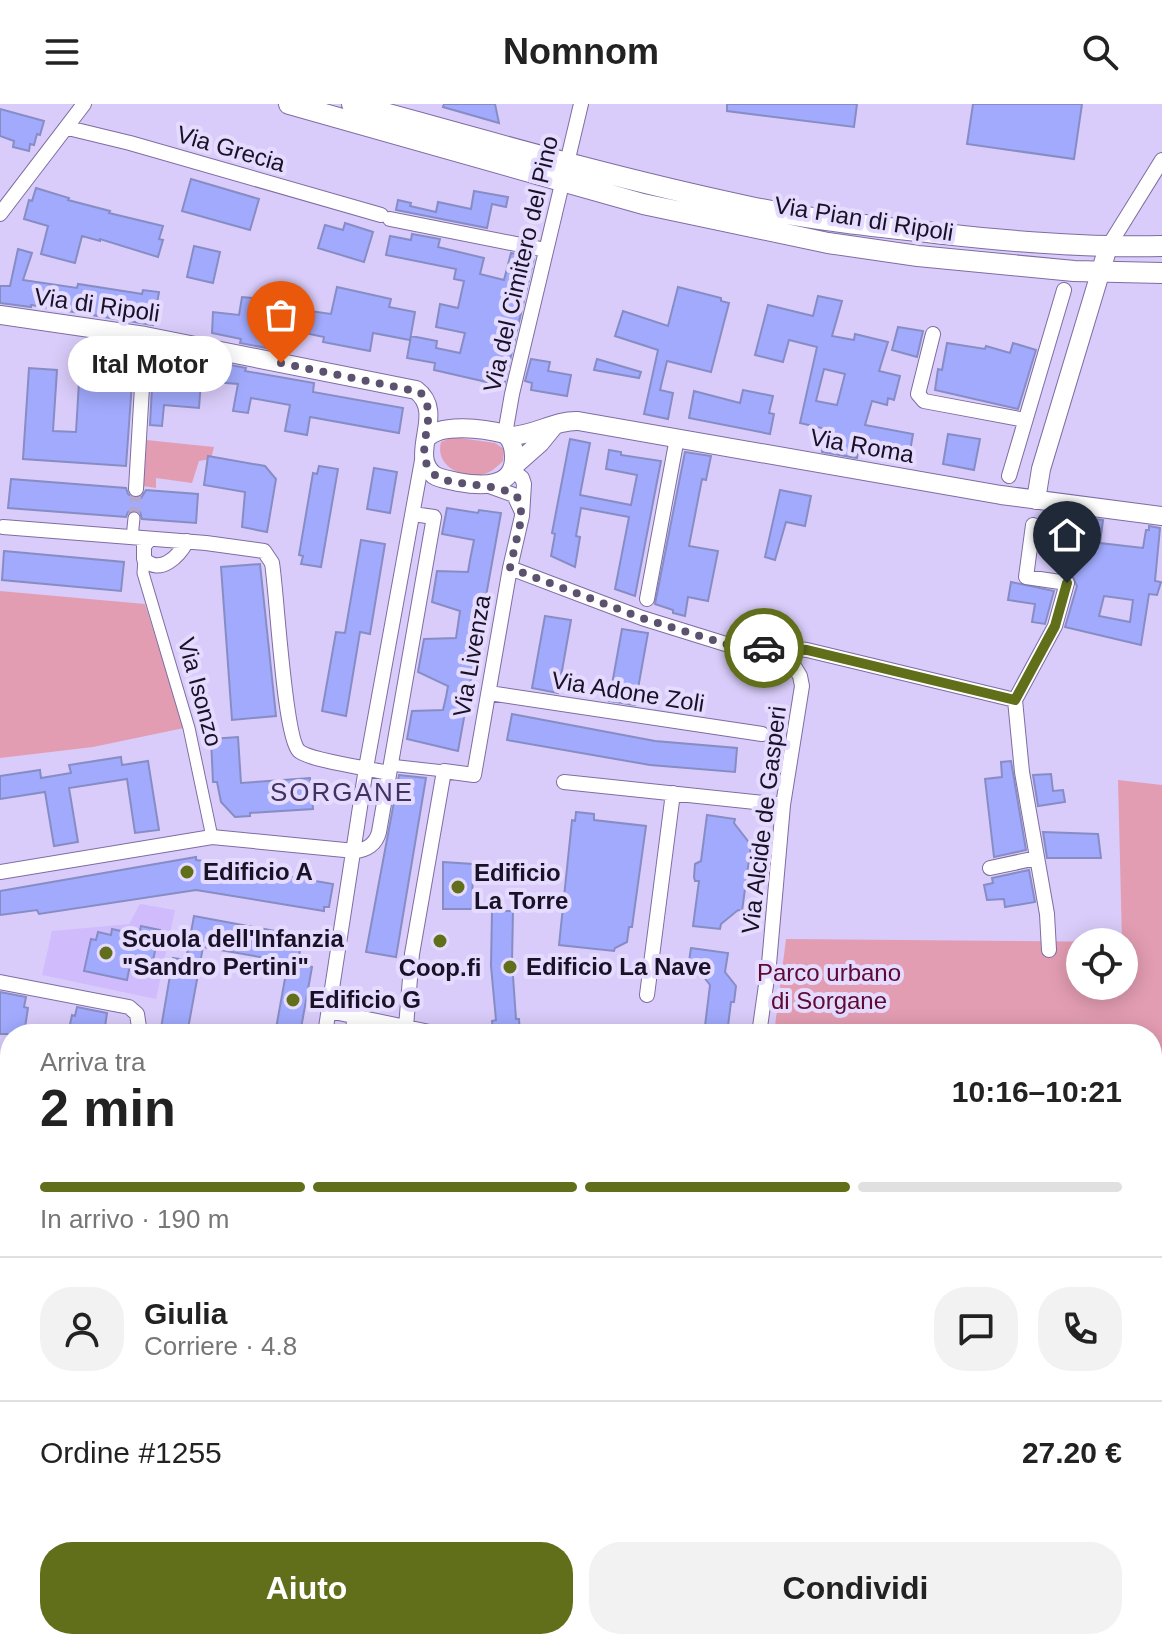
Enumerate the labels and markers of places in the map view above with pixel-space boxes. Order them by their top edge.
pin [247,281,315,363]
callout: Ital Motor [69,335,233,391]
pin [1033,501,1101,583]
place label: Edificio A [203,858,313,885]
place label: Edificio La Torre [474,859,568,914]
marker: Edificio A [178,863,196,881]
marker: Edificio La Torre [449,878,467,896]
place label: Scuola dell'Infanzia "Sandro Pertini" [122,925,344,980]
marker: Coop.fi [431,932,449,950]
marker: Scuola dell'Infanzia "Sandro Pertini" [97,944,115,962]
place label: Edificio La Nave [526,953,711,980]
place label: Coop.fi [399,954,481,981]
marker: Edificio La Nave [501,958,519,976]
place label: Edificio G [309,986,421,1013]
marker: Edificio G [284,991,302,1009]

